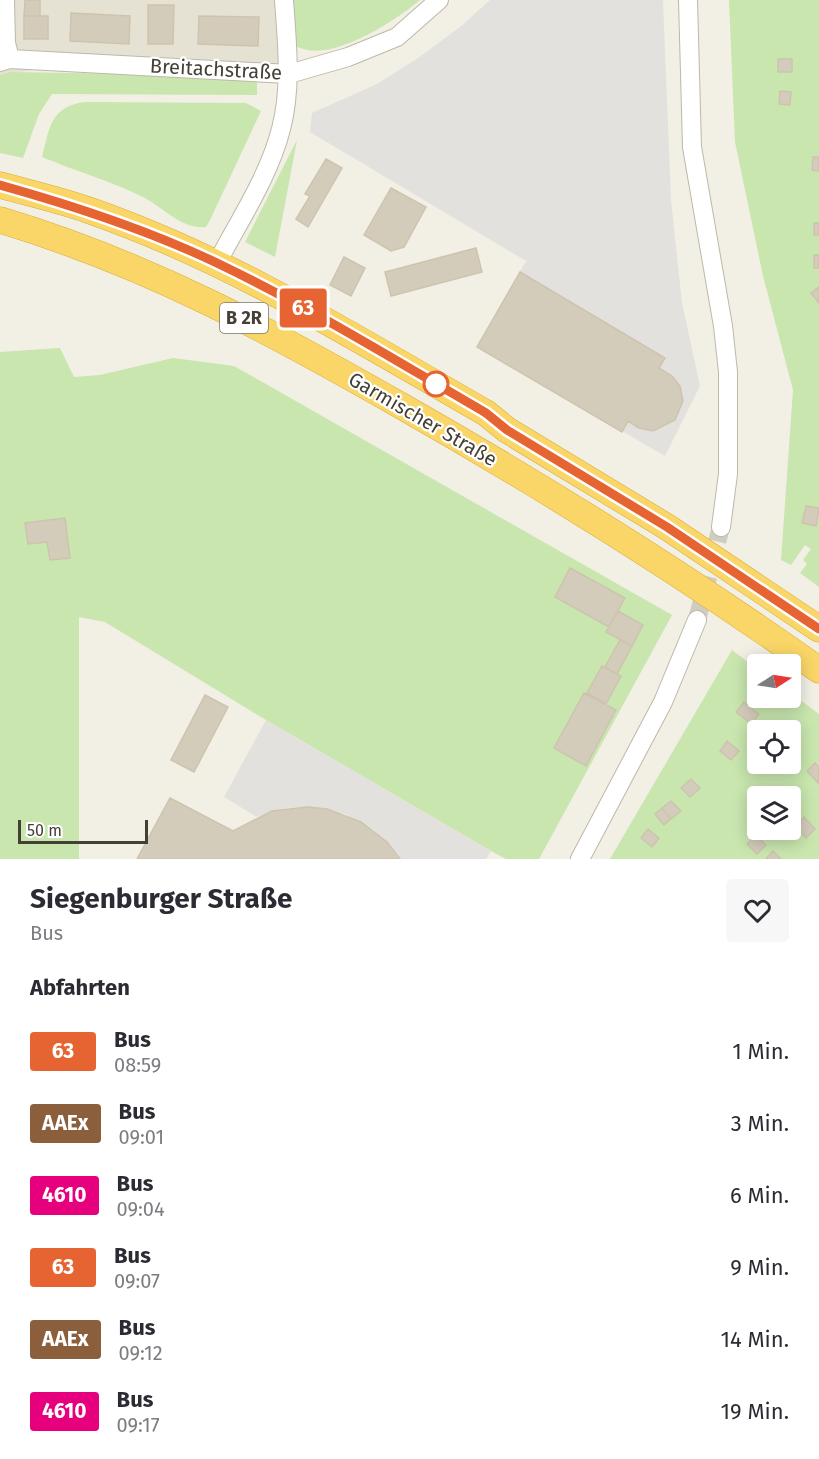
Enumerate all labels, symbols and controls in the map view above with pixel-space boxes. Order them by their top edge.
street label: Breitachstraße [149,54,283,84]
line badge: 63 [276,288,330,328]
text: 63 [292,295,314,321]
road number: B 2R [220,303,268,333]
street label: Garmischer Straße [345,367,501,471]
unlabelled marker [423,371,449,397]
north arrow [747,654,801,708]
map controls [747,654,801,840]
button: locate [747,720,801,774]
button: layers [747,786,801,840]
scale bar [18,817,148,844]
text: 50 m [27,821,62,840]
button: heart [726,879,789,942]
text: Siegenburger Straße [30,882,292,915]
text: Bus [30,921,63,945]
text: Abfahrten [30,974,130,1001]
text: Bus [114,1026,151,1053]
text: 63 [52,1038,74,1064]
text: 1 Min. [732,1038,789,1065]
text: 08:59 [114,1053,161,1077]
text: Bus [119,1098,155,1125]
text: AAEx [42,1110,89,1136]
text: 3 Min. [731,1110,789,1137]
text: 09:01 [119,1125,164,1149]
text: Bus [117,1170,153,1197]
text: 4610 [42,1182,87,1208]
text: 6 Min. [730,1182,789,1209]
text: 09:04 [117,1197,165,1221]
text: Bus [114,1242,151,1269]
text: 63 [52,1254,74,1280]
text: 9 Min. [730,1254,789,1281]
text: 09:07 [114,1269,160,1293]
text: Bus [119,1314,155,1341]
text: AAEx [42,1326,89,1352]
text: 14 Min. [720,1326,789,1353]
text: 09:12 [119,1341,163,1365]
text: Bus [117,1386,153,1413]
text: 4610 [42,1398,87,1424]
text: 19 Min. [721,1398,789,1425]
text: 09:17 [117,1413,160,1437]

